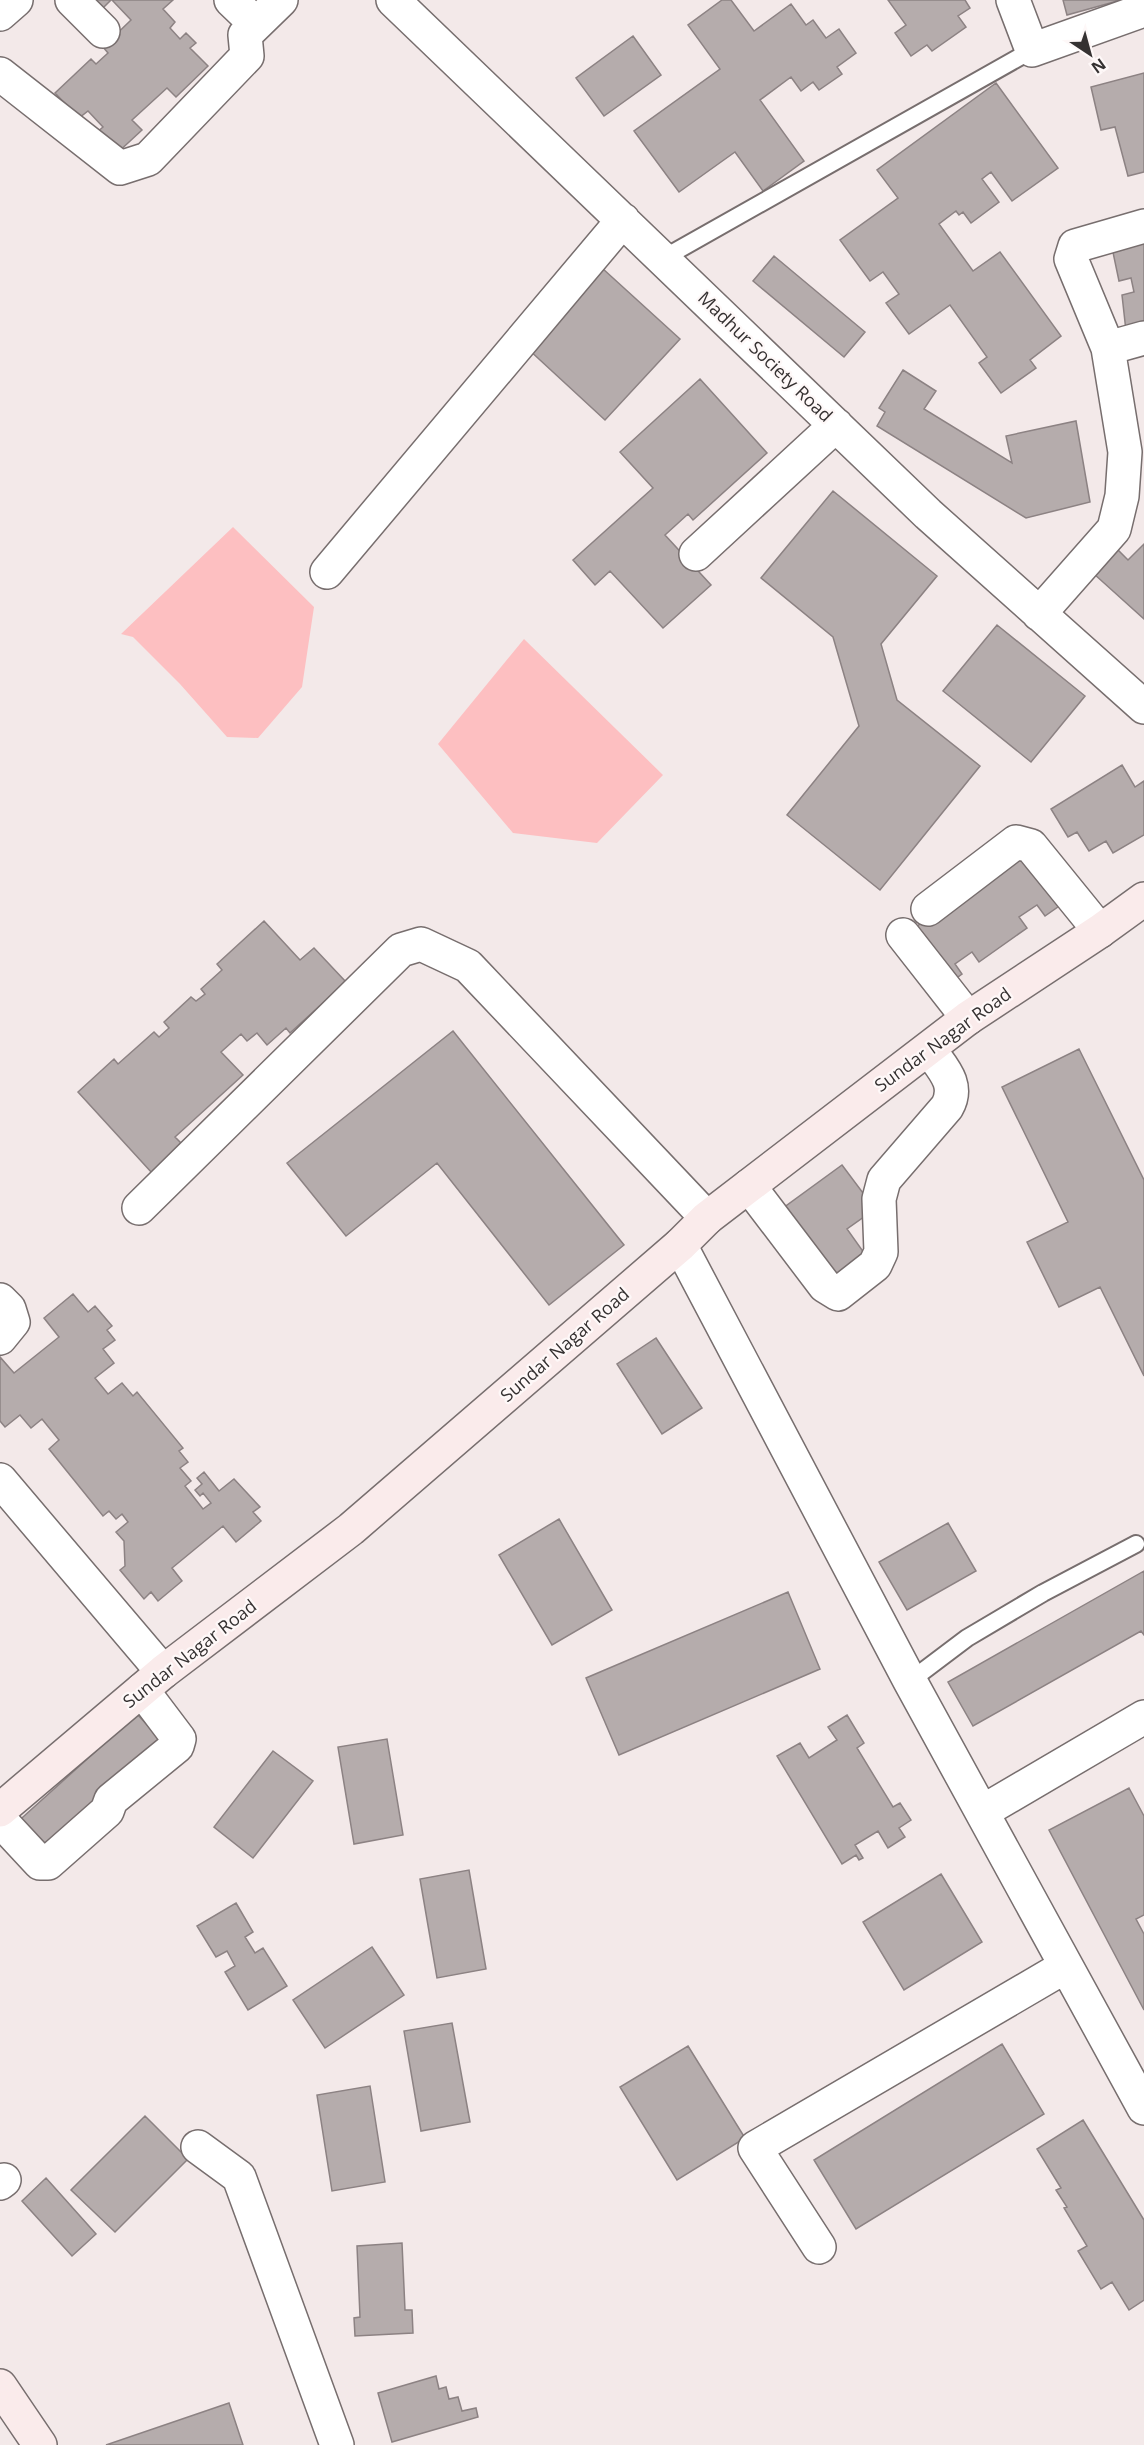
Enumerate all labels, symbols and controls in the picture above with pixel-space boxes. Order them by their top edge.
north arrow [1060,24,1120,84]
text: N [1087,53,1111,79]
street label: Madhur Society Road [693,286,838,427]
street label: Sundar Nagar Road [869,981,1016,1097]
street label: Sundar Nagar Road [495,1282,634,1407]
street label: Sundar Nagar Road [118,1593,261,1713]

